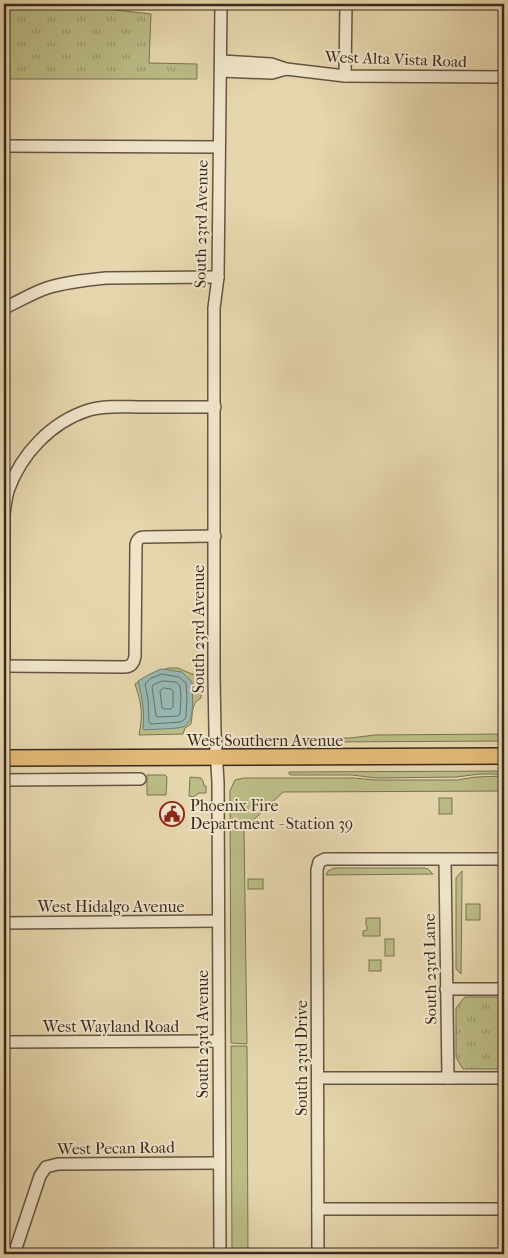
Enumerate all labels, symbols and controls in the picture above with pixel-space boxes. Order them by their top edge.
street label: West Alta Vista Road [324,47,468,71]
street label: South 23rd Avenue [190,159,212,288]
street label: South 23rd Avenue [189,565,208,693]
street label: West Southern Avenue [186,731,343,750]
place label: Phoenix Fire Department - Station 39 [190,796,353,833]
public building icon: Phoenix Fire Department - Station 39 [159,801,185,827]
street label: West Hidalgo Avenue [36,897,185,916]
street label: South 23rd Lane [420,913,440,1025]
street label: South 23rd Avenue [193,970,212,1098]
street label: South 23rd Drive [292,1000,311,1116]
street label: West Wayland Road [42,1017,180,1036]
street label: West Pecan Road [56,1137,175,1159]

